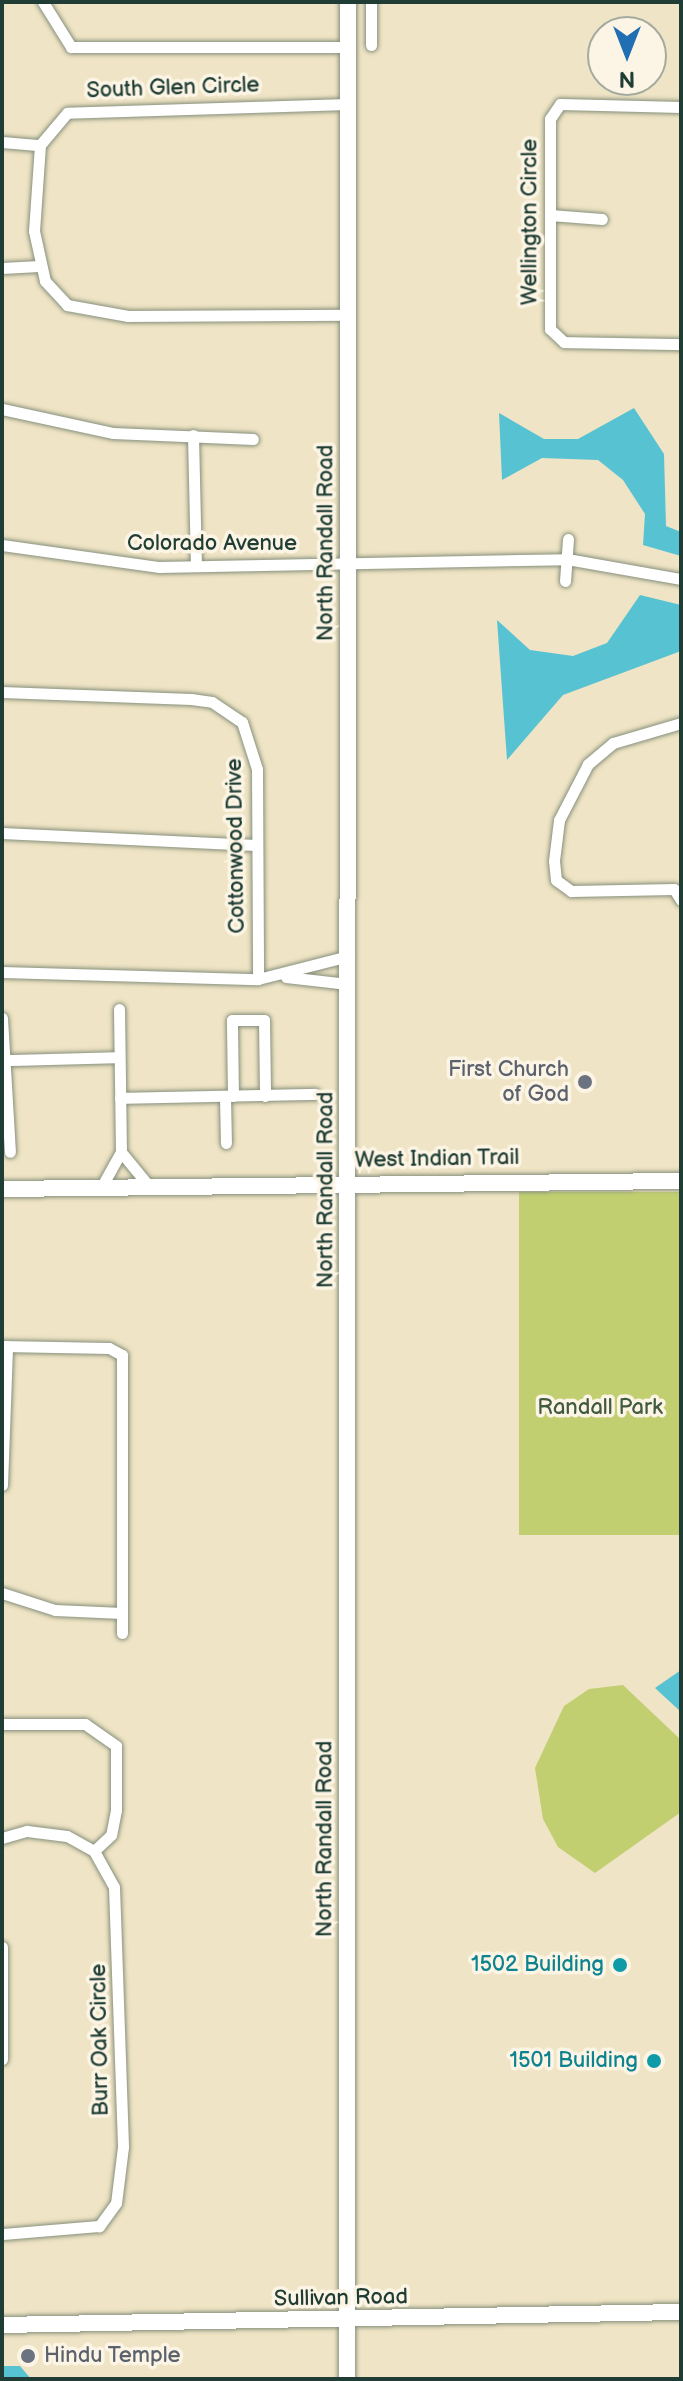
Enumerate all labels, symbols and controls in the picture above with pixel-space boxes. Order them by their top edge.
north arrow [587,16,667,96]
text: N [619,65,635,92]
street label: South Glen Circle [86,72,260,104]
street label: Wellington Circle [517,139,543,305]
street label: North Randall Road [313,445,339,641]
street label: Colorado Avenue [127,531,297,557]
street label: Cottonwood Drive [221,758,251,934]
place label: First Church of God [448,1056,569,1108]
marker: First Church of God [576,1073,594,1091]
street label: North Randall Road [313,1092,339,1288]
street label: West Indian Trail [354,1144,520,1174]
park label: Randall Park [537,1395,663,1421]
street label: North Randall Road [312,1741,338,1937]
place label: 1502 Building [471,1952,604,1978]
marker: 1502 Building [611,1956,629,1974]
street label: Burr Oak Circle [85,1963,115,2117]
place label: 1501 Building [509,2048,638,2074]
marker: 1501 Building [645,2052,663,2070]
street label: Sullivan Road [274,2284,408,2312]
place label: Hindu Temple [44,2343,181,2369]
marker: Hindu Temple [19,2347,37,2365]

